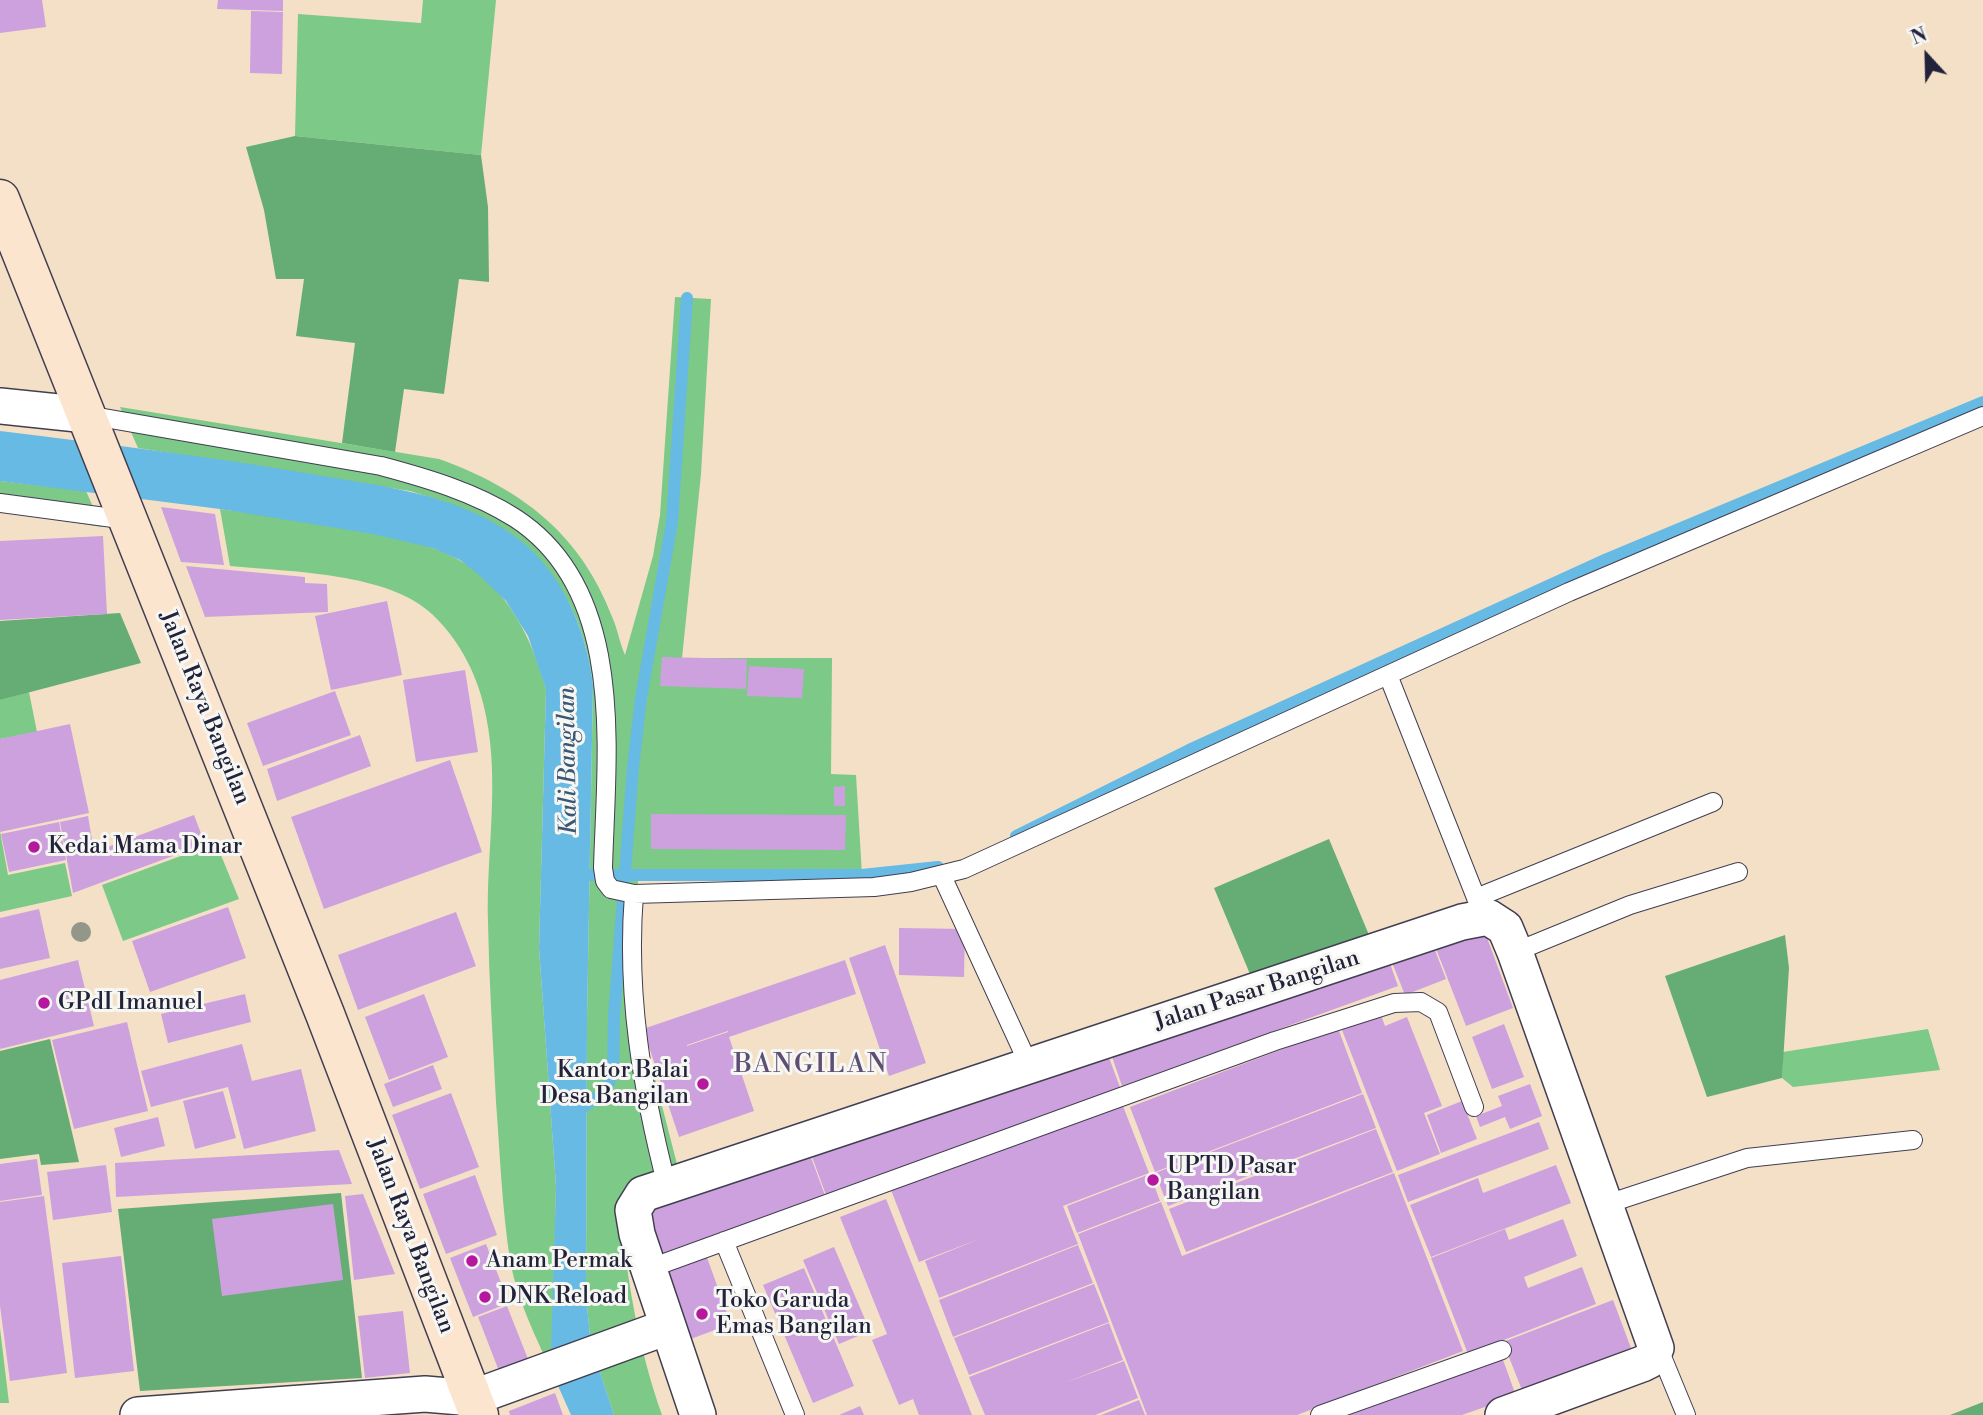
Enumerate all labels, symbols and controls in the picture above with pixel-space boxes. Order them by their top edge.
north arrow [1892,21,1962,91]
text: N [1908,23,1931,50]
street label: Jalan Raya Bangilan [152,607,256,809]
water label: Kali Bangilan [553,687,585,835]
place label: Kedai Mama Dinar [48,833,243,861]
marker: Kedai Mama Dinar [26,839,42,855]
street label: Jalan Pasar Bangilan [1151,945,1363,1037]
place label: GPdI Imanuel [58,989,203,1017]
marker: GPdI Imanuel [36,995,52,1011]
district label: BANGILAN [735,1050,887,1082]
place label: Kantor Balai Desa Bangilan [540,1057,689,1111]
marker: Kantor Balai Desa Bangilan [695,1076,711,1092]
street label: Jalan Raya Bangilan [360,1135,460,1337]
place label: UPTD Pasar Bangilan [1167,1153,1297,1207]
marker: UPTD Pasar Bangilan [1145,1172,1161,1188]
place label: Anam Permak [486,1247,632,1275]
marker: Anam Permak [464,1253,480,1269]
place label: DNK Reload [499,1283,627,1311]
place label: Toko Garuda Emas Bangilan [716,1287,872,1341]
marker: DNK Reload [477,1289,493,1305]
marker: Toko Garuda Emas Bangilan [694,1306,710,1322]

